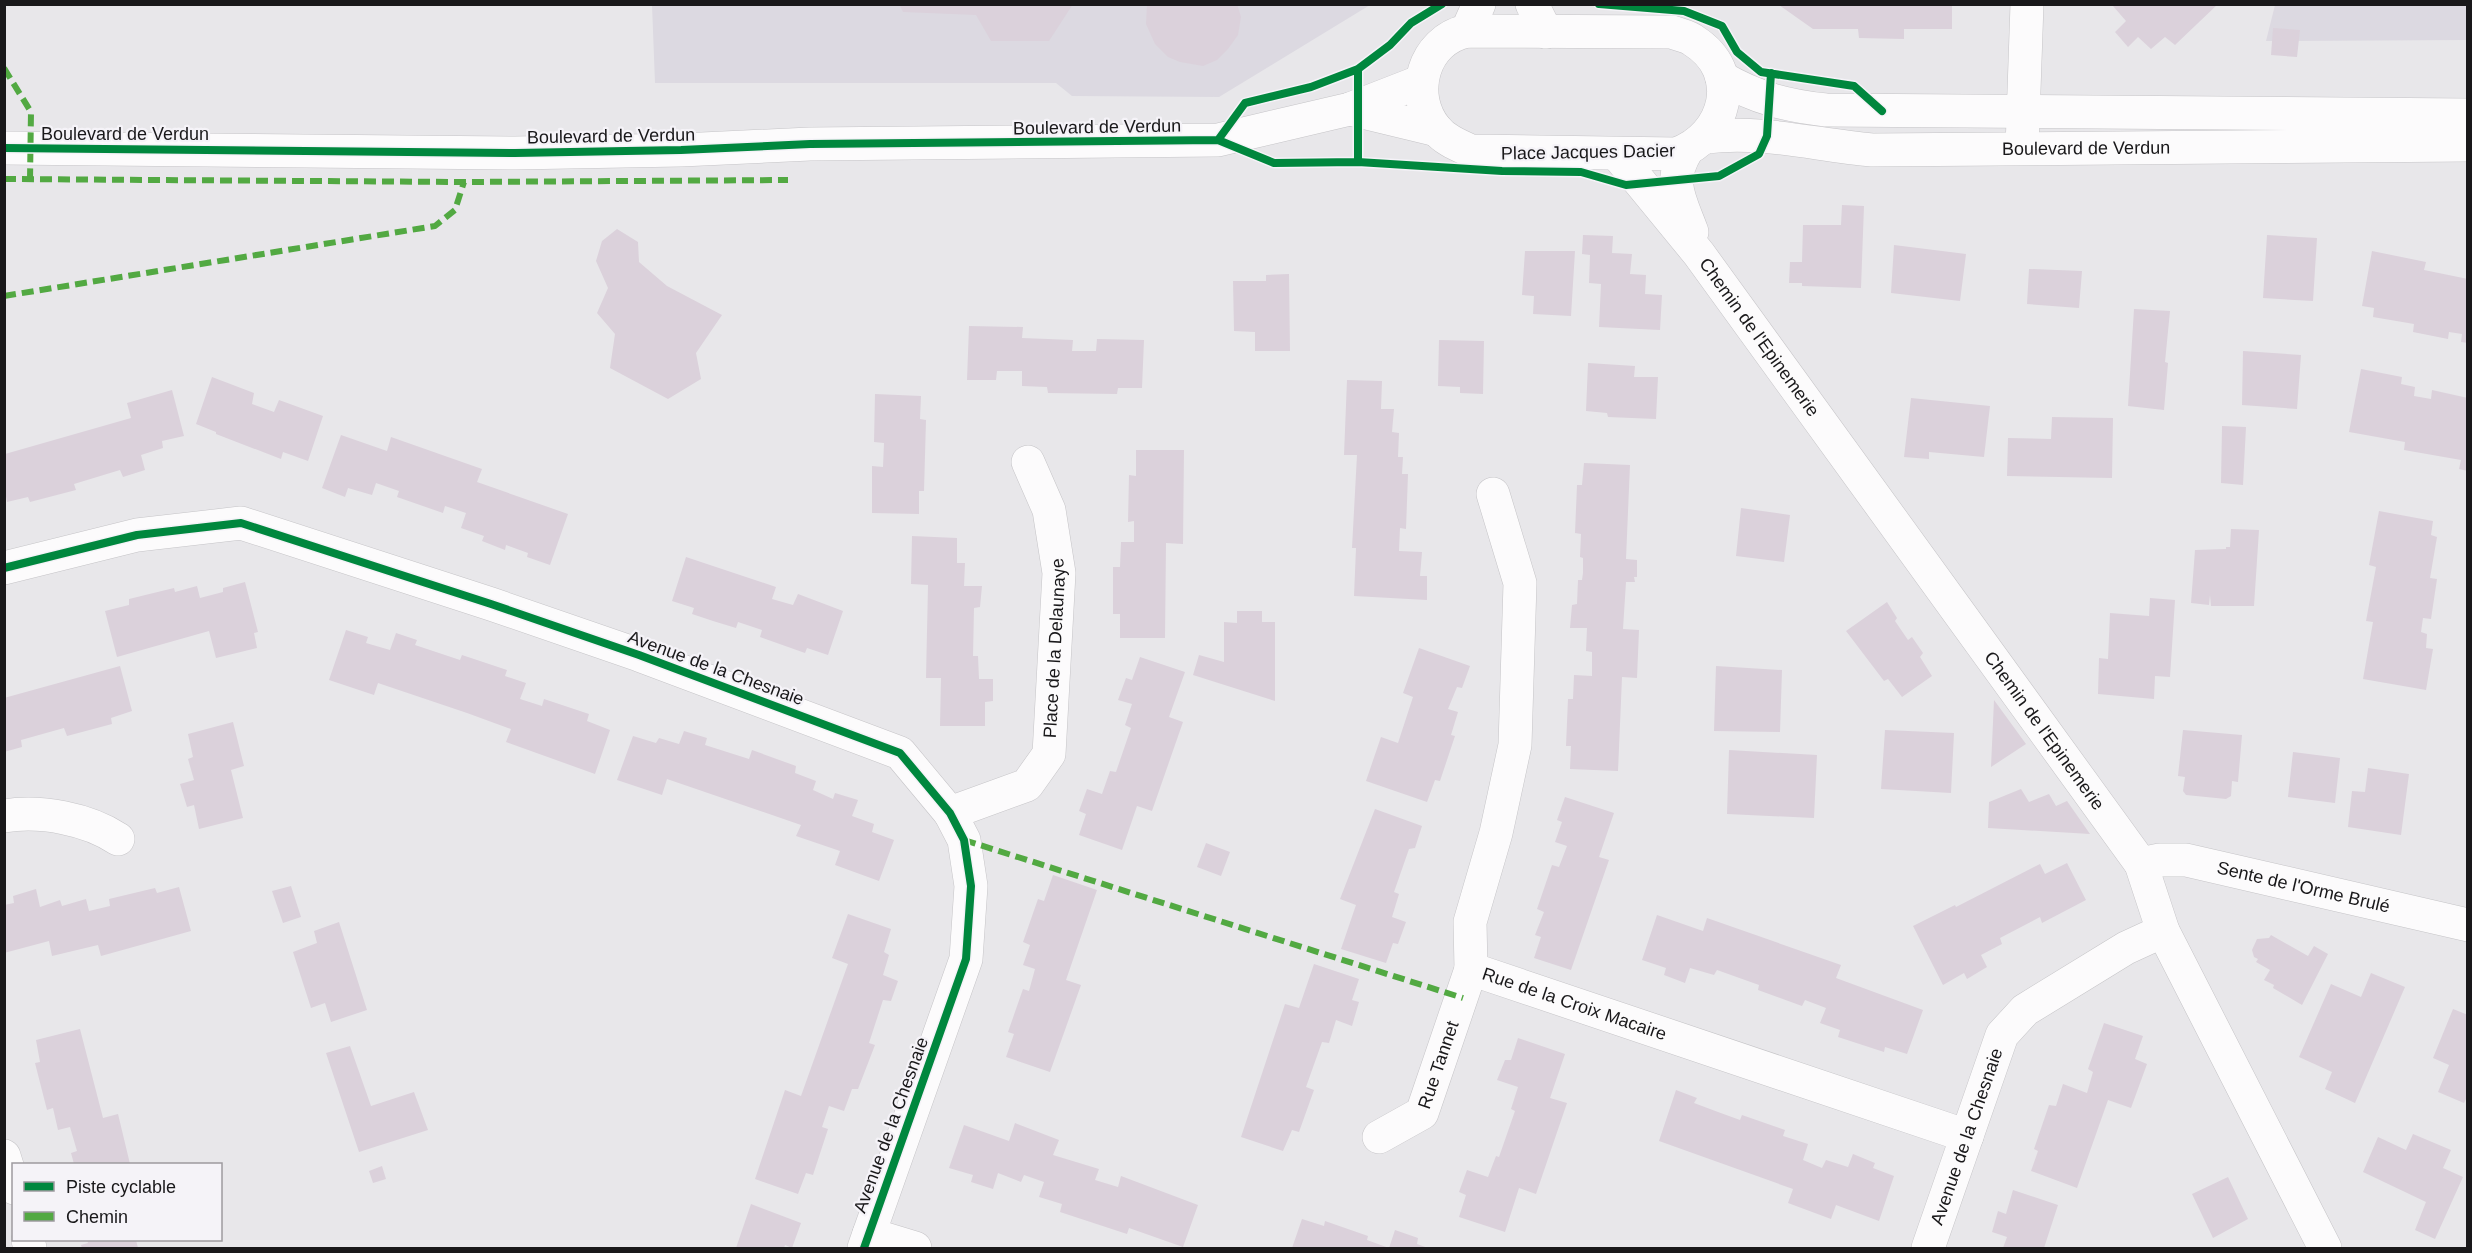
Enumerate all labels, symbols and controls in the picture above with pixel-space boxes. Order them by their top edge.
street label: Boulevard de Verdun [1013,116,1181,138]
street label: Boulevard de Verdun [41,124,209,144]
street label: Boulevard de Verdun [527,125,695,147]
street label: Boulevard de Verdun [2002,137,2170,159]
street label: Place Jacques Dacier [1501,140,1675,164]
street label: Chemin de l'Epinemerie [1695,254,1823,420]
street label: Place de la Delaunaye [1040,557,1070,739]
street label: Avenue de la Chesnaie [625,627,807,709]
street label: Chemin de l'Epinemerie [1980,648,2108,814]
street label: Sente de l'Orme Brulé [2215,857,2392,917]
street label: Rue de la Croix Macaire [1480,964,1669,1044]
street label: Rue Tannet [1414,1018,1463,1112]
street label: Avenue de la Chesnaie [850,1034,932,1216]
street label: Avenue de la Chesnaie [1927,1045,2007,1228]
legend [12,1163,222,1241]
text: Piste cyclable [66,1177,176,1197]
text: Chemin [66,1207,128,1227]

